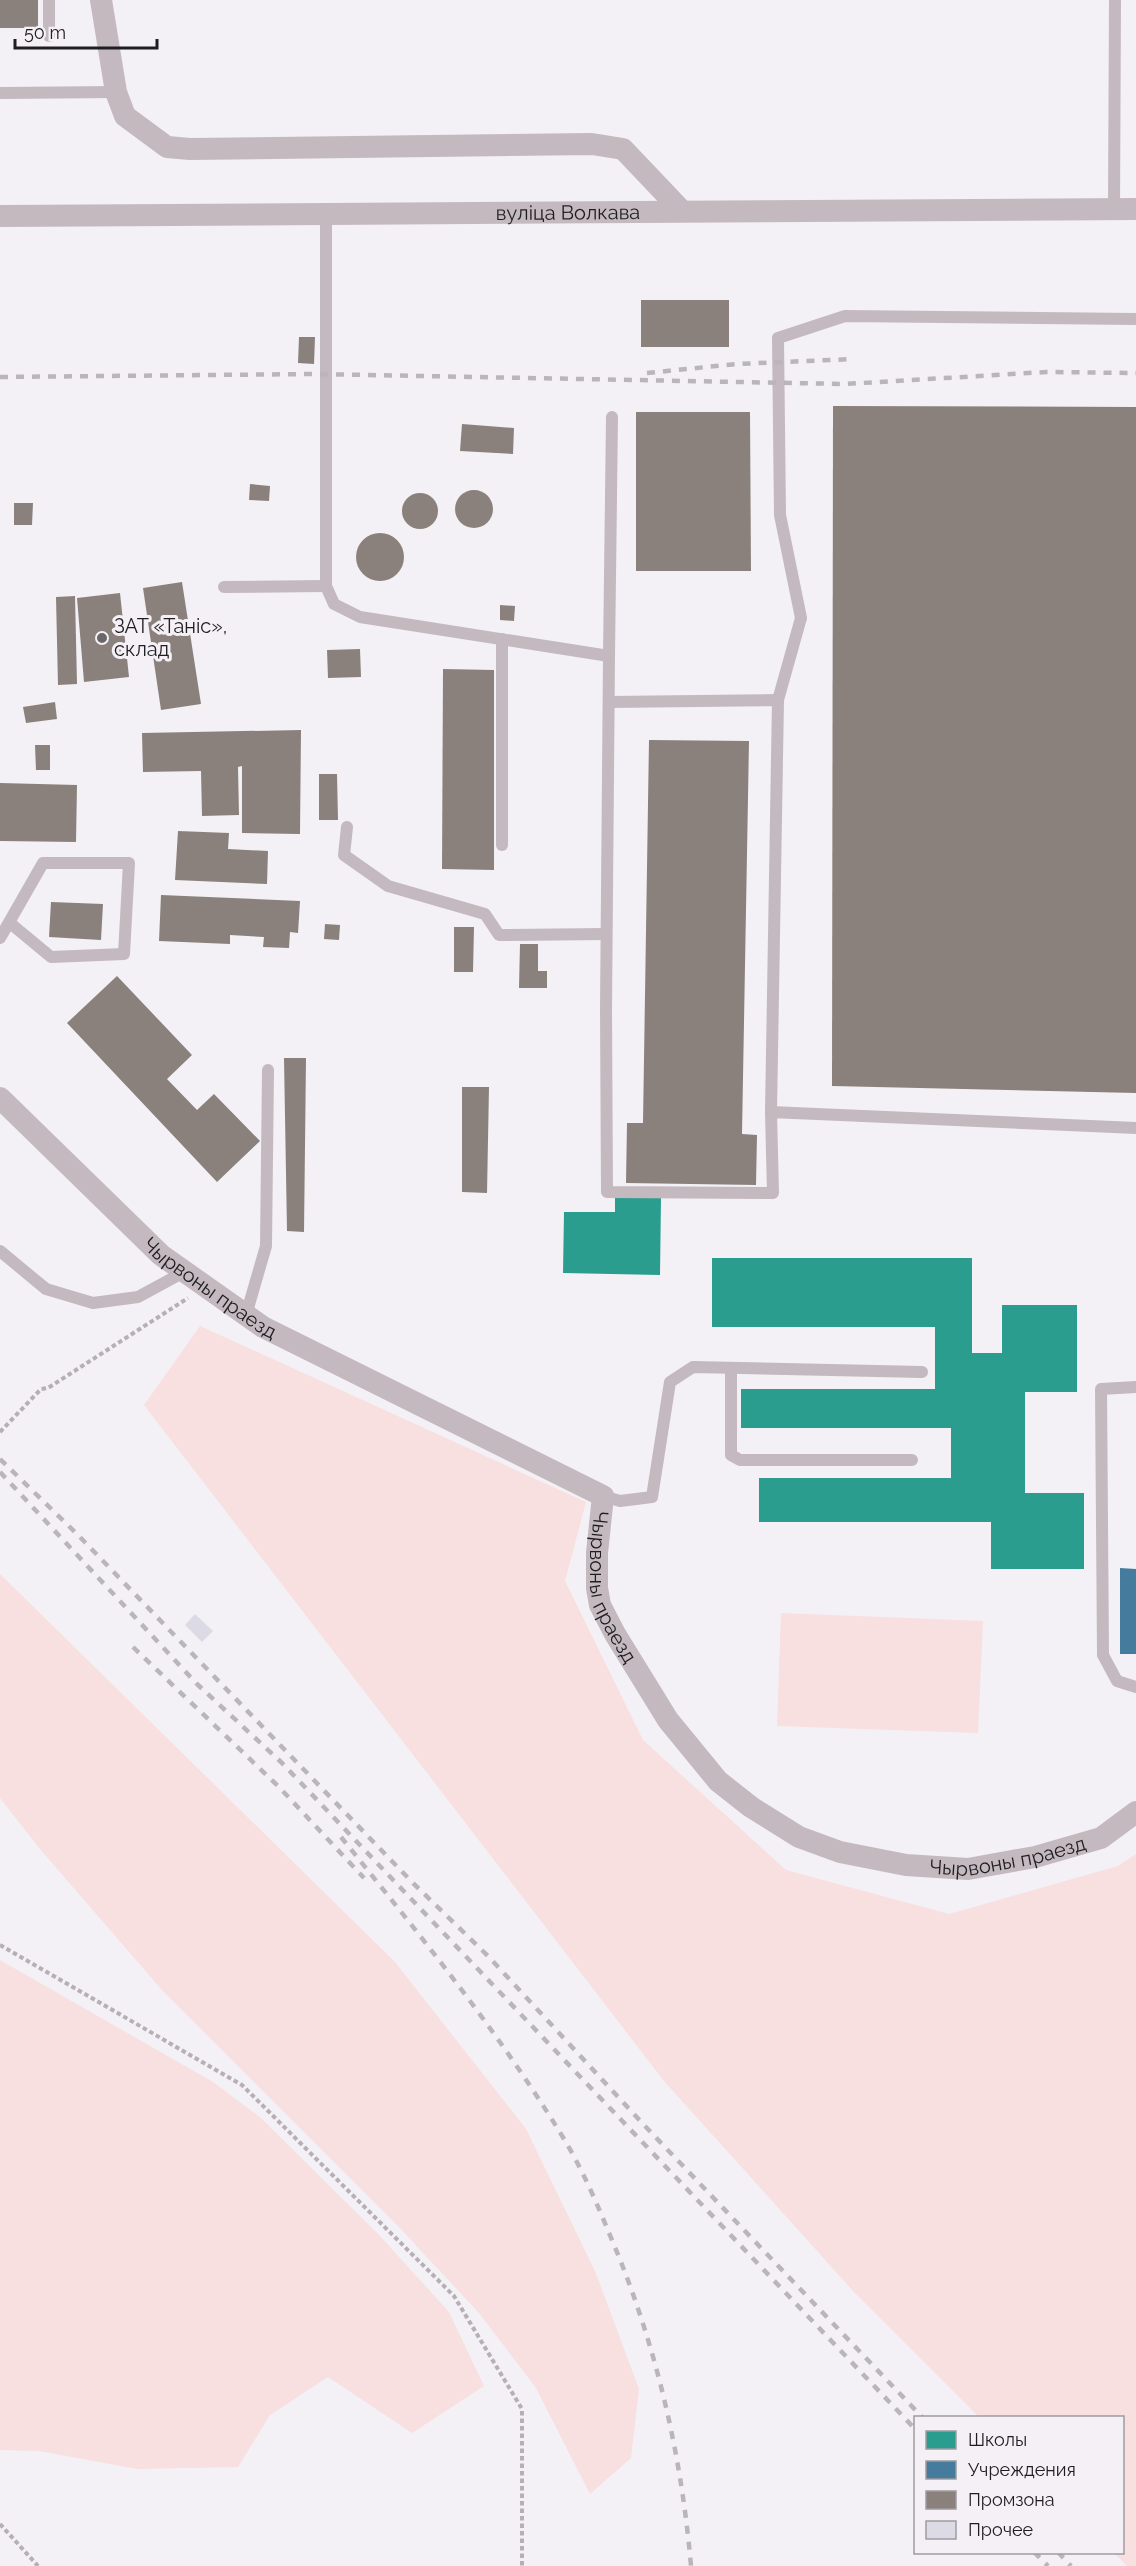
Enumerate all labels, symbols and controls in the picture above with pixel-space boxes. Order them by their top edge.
scale bar [15,12,158,50]
text: 50 m [24,22,66,43]
street label: вуліца Волкава [496,200,640,225]
place label: ЗАТ «Таніс», склад [114,614,227,661]
marker: ЗАТ «Таніс», склад [95,631,109,645]
street label: Чырвоны праезд [138,1232,281,1344]
street label: Чырвоны праезд [584,1510,642,1668]
street label: Чырвоны праезд [929,1831,1089,1881]
legend [914,2416,1124,2554]
text: Школы [968,2429,1027,2450]
text: Учреждения [968,2459,1076,2480]
text: Промзона [968,2489,1055,2510]
text: Прочее [968,2519,1034,2540]

